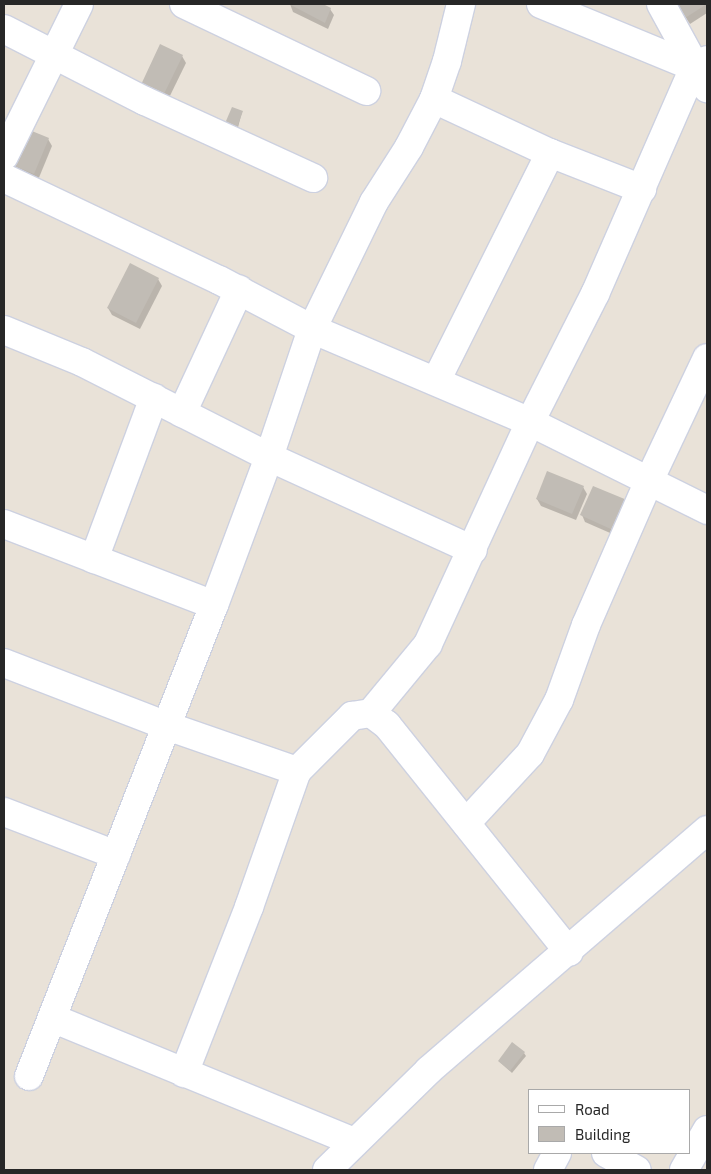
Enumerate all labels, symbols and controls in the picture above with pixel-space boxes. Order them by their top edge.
legend [528,1089,691,1154]
text: Road [575,1100,610,1118]
text: Building [575,1125,630,1143]

